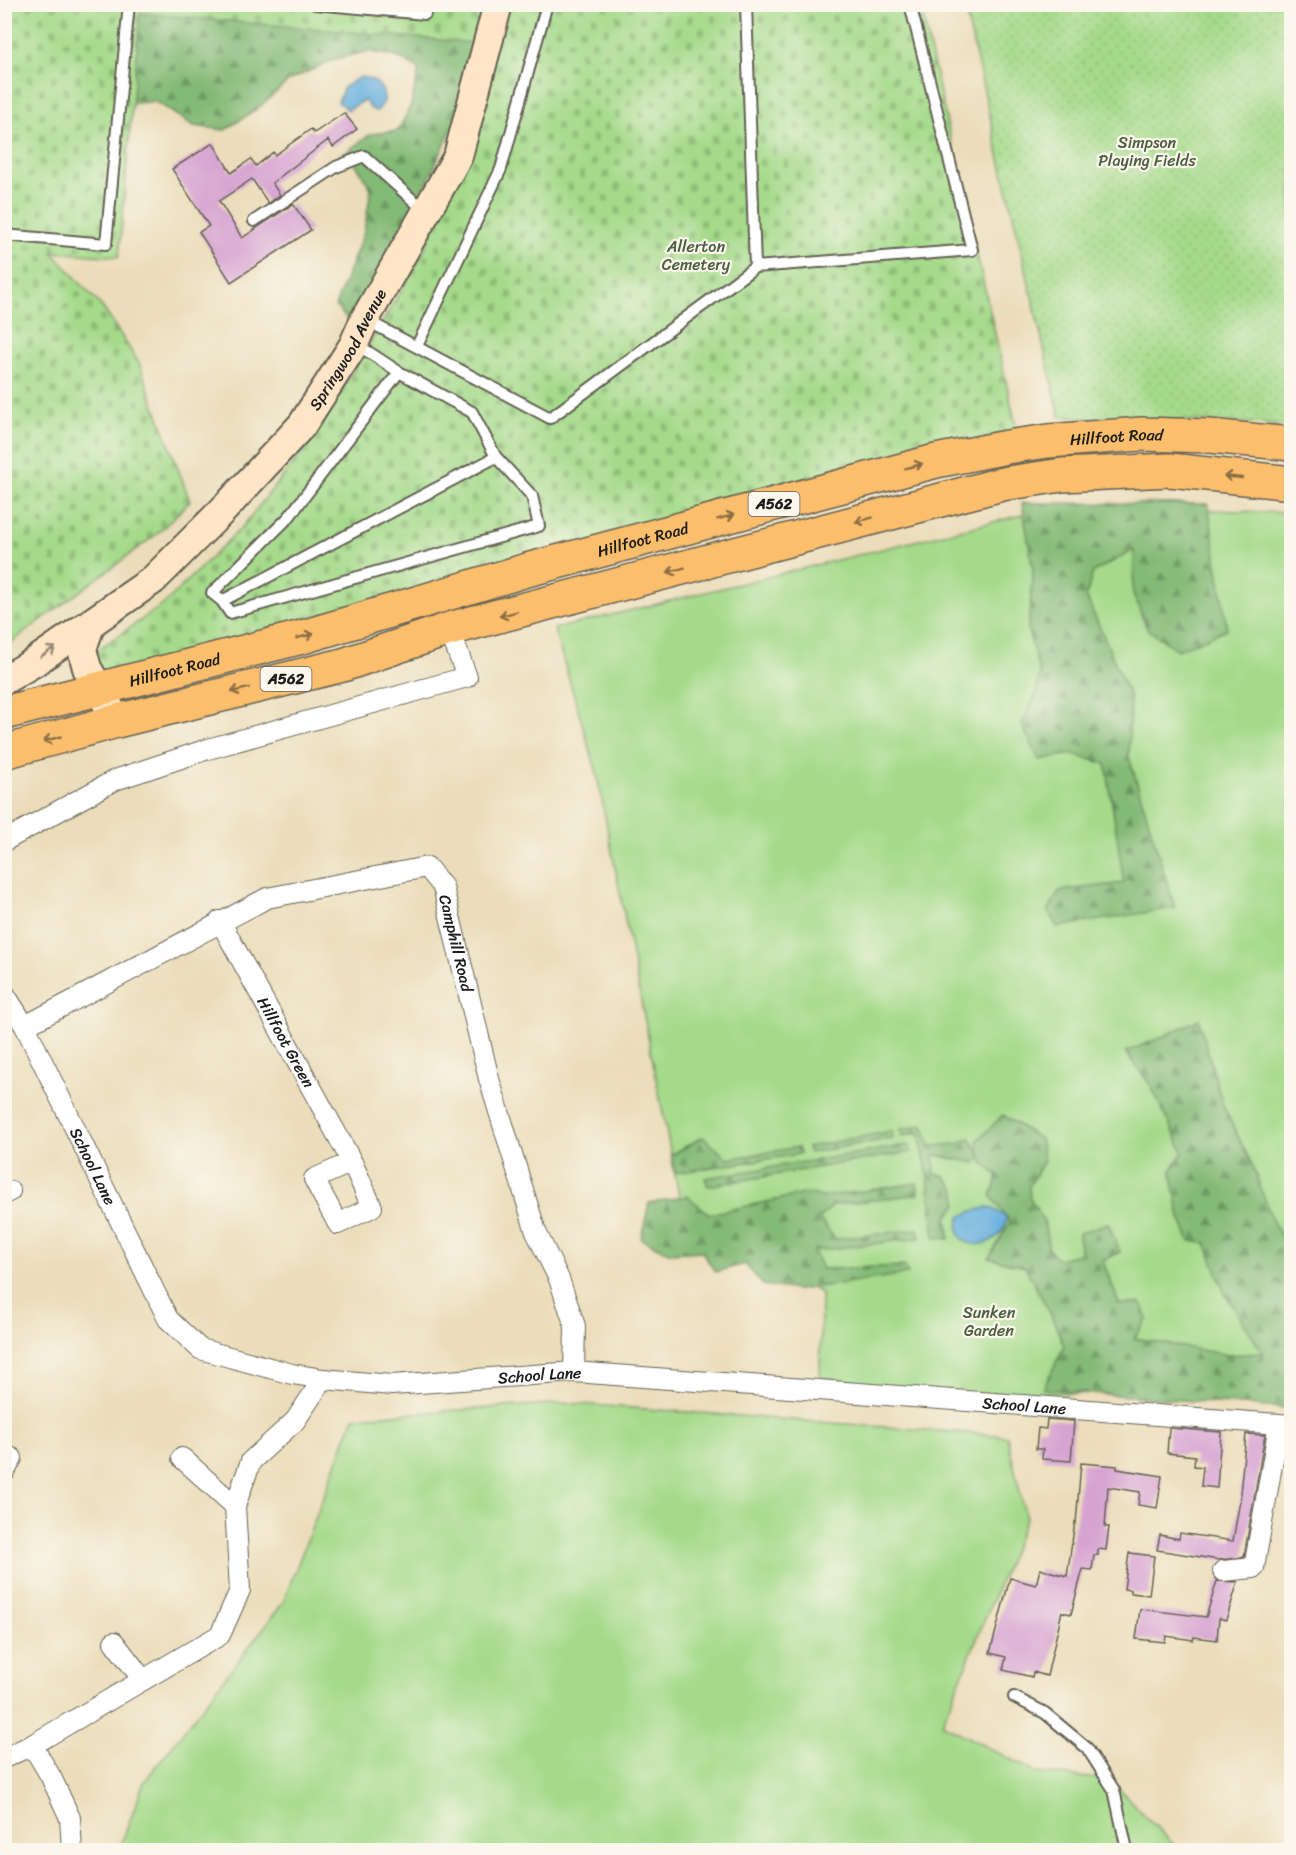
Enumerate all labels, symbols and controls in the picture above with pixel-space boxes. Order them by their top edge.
park label: Simpson Playing Fields [1098,128,1196,175]
park label: Allerton Cemetery [662,232,731,279]
street label: Springwood Avenue [301,283,394,416]
street label: Hillfoot Road [1069,419,1165,454]
one-way arrow [904,460,923,472]
one-way arrow [1224,471,1244,482]
road number: A562 [748,492,800,516]
one-way arrow [716,510,735,522]
street label: Hillfoot Road [594,513,693,565]
one-way arrow [855,515,874,526]
one-way arrow [667,565,686,576]
one-way arrow [499,608,518,620]
one-way arrow [295,630,314,641]
street label: Hillfoot Road [126,644,225,695]
one-way arrow [40,646,56,658]
road number: A562 [260,667,312,691]
one-way arrow [231,685,250,697]
one-way arrow [42,734,61,746]
street label: Camphill Road [431,892,482,996]
street label: Hillfoot Green [249,991,323,1093]
street label: School Lane [62,1122,125,1210]
park label: Sunken Garden [963,1298,1016,1345]
street label: School Lane [497,1357,582,1392]
street label: School Lane [981,1388,1067,1423]

